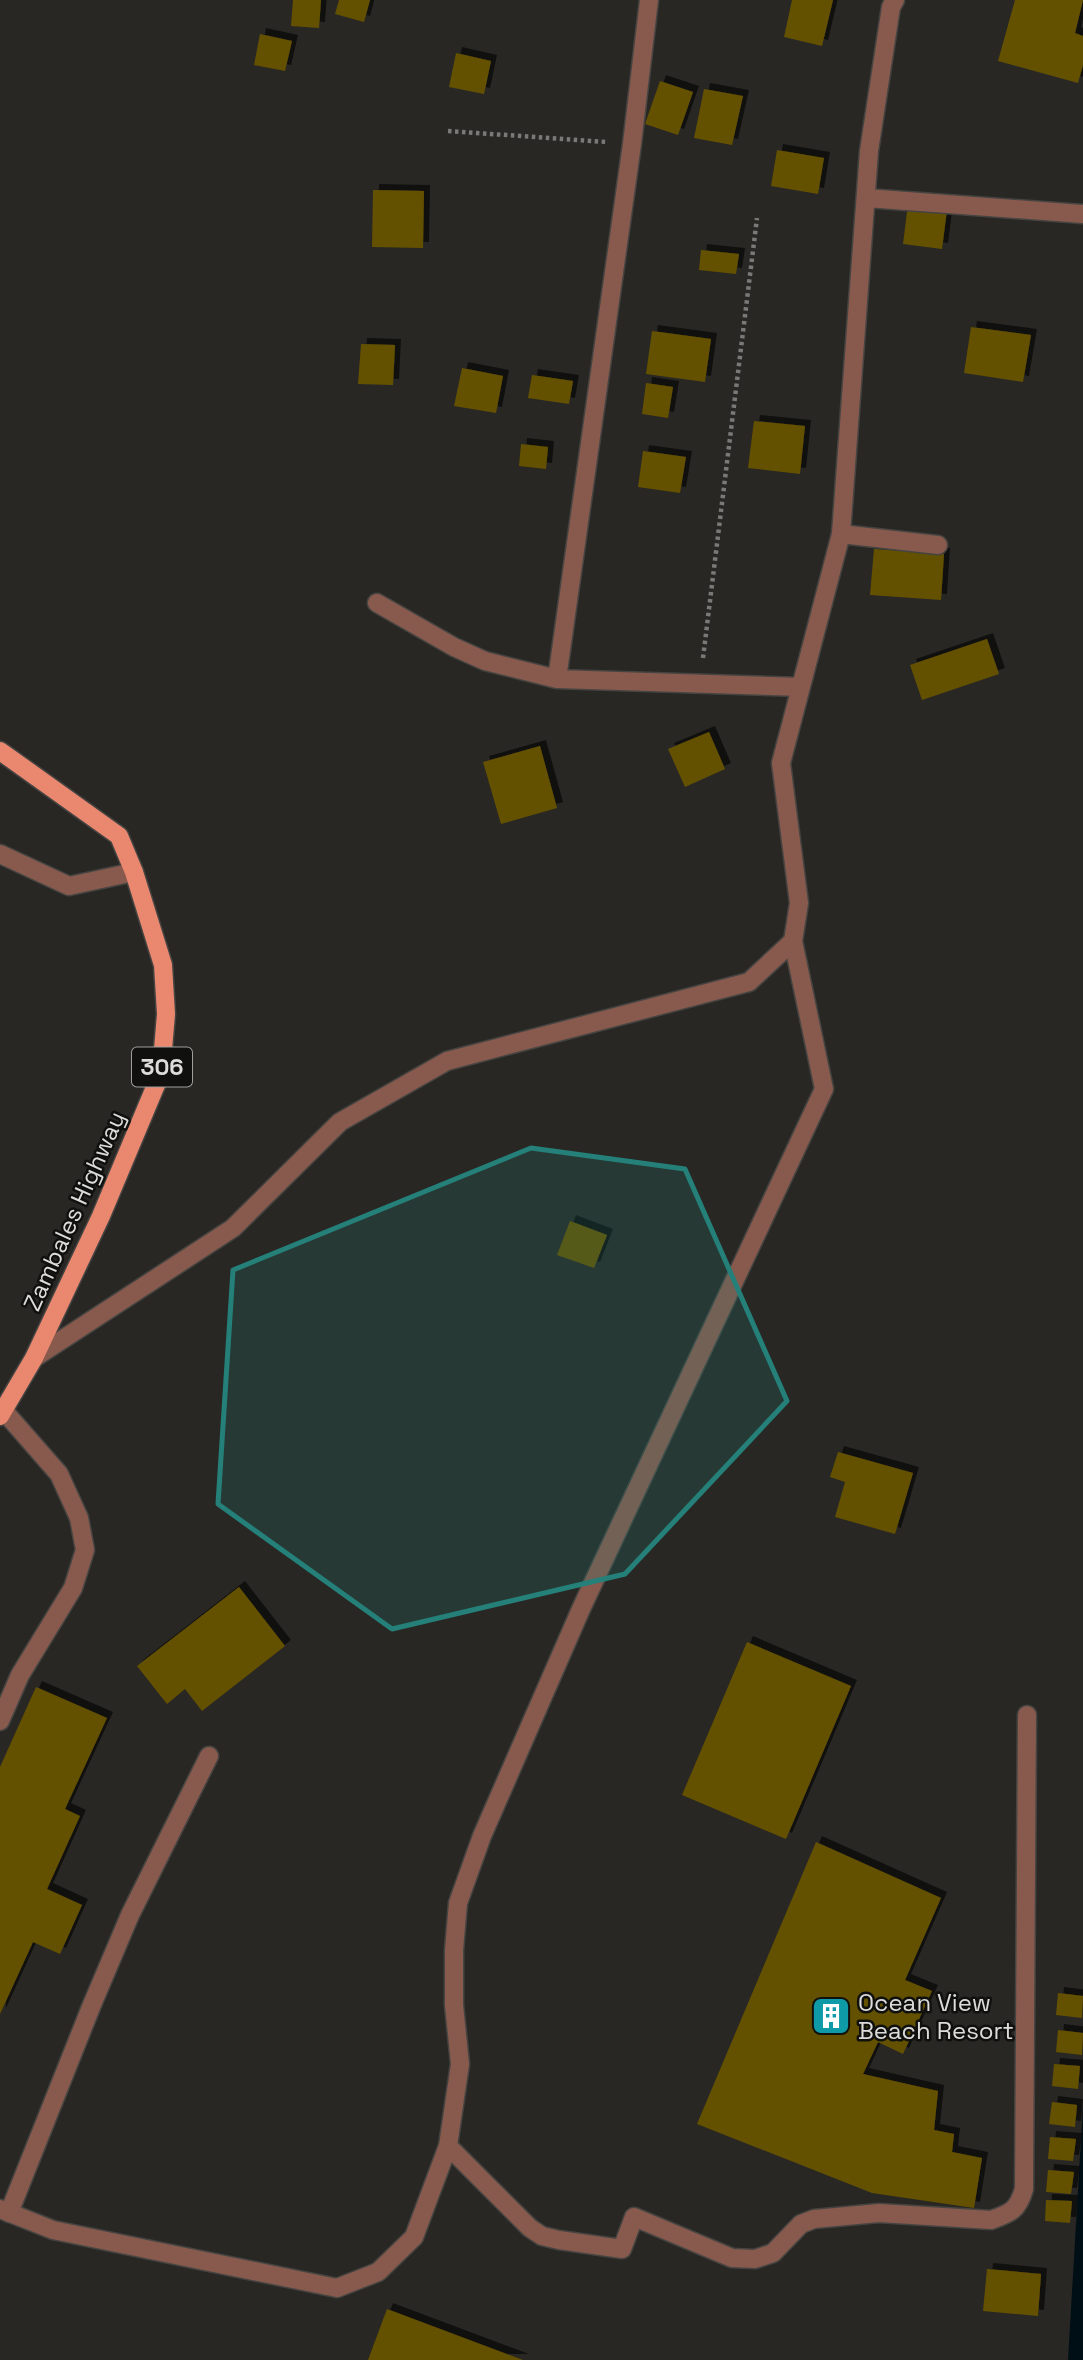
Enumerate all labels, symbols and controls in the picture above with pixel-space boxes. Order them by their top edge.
road number: 306 [132,1048,192,1086]
street label: Zambales Highway [16,1106,132,1316]
place label: Ocean View Beach Resort [858,1987,1014,2046]
building icon: Ocean View Beach Resort [810,1995,852,2037]

